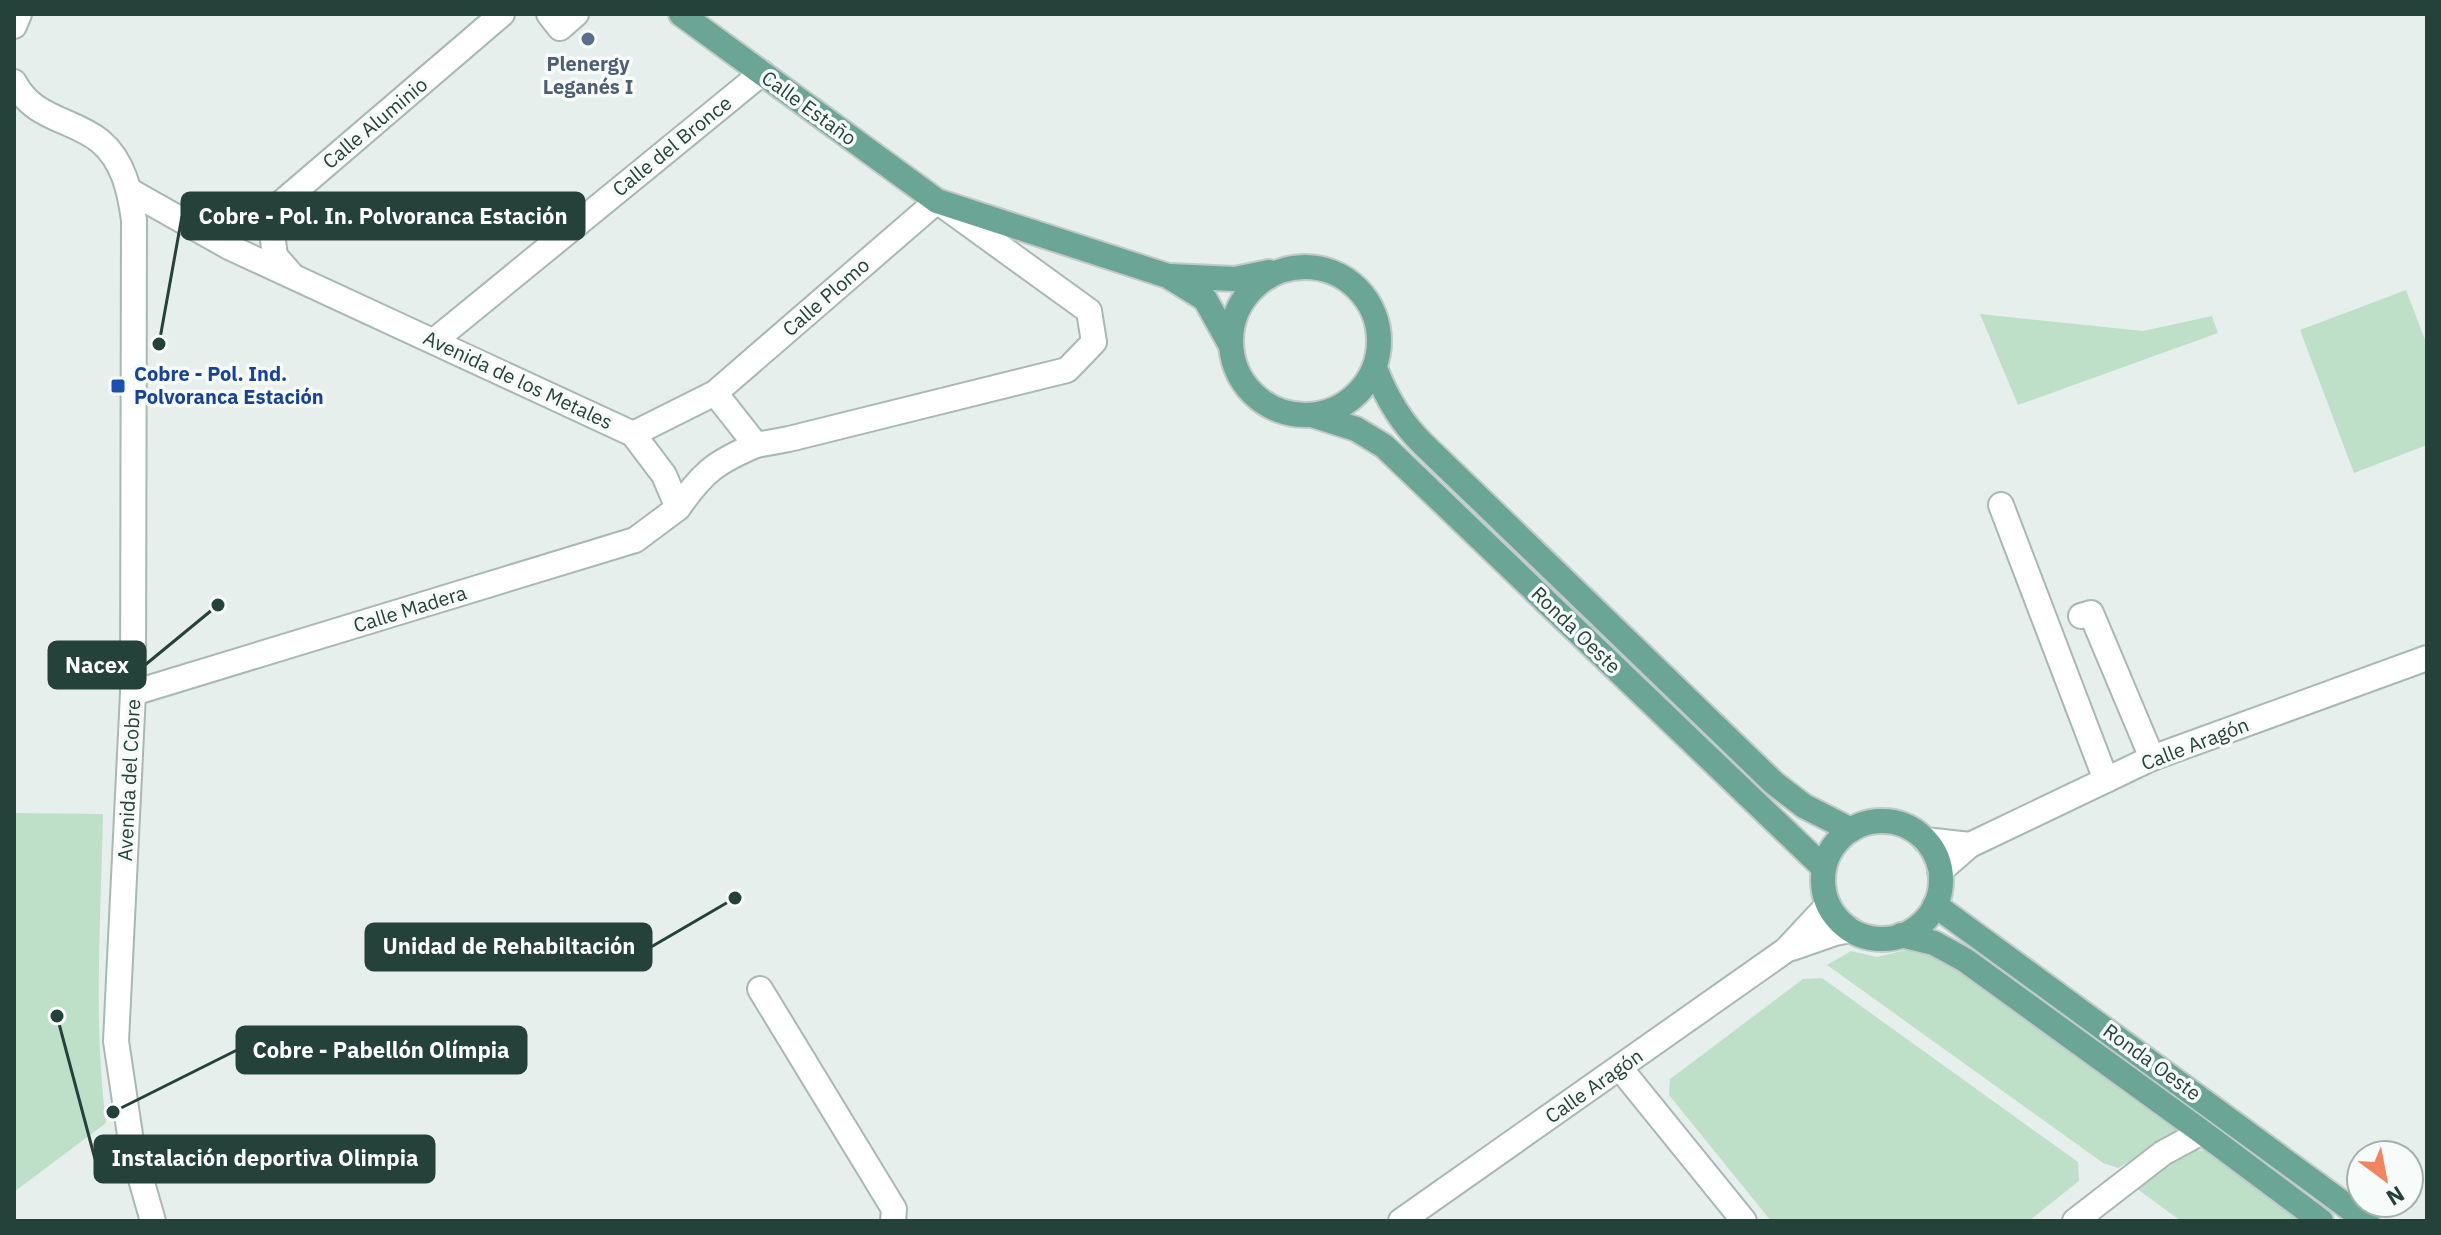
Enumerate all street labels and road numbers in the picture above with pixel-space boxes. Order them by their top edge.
street label: Calle Estaño [756,64,862,151]
street label: Calle Aluminio [317,71,433,174]
street label: Calle del Bronce [606,89,737,202]
street label: Calle Plomo [776,251,875,342]
street label: Avenida de los Metales [419,324,617,435]
street label: Calle Madera [350,578,470,639]
street label: Ronda Oeste [1526,580,1627,679]
street label: Avenida del Cobre [111,698,146,862]
street label: Calle Aragón [2137,711,2253,776]
street label: Ronda Oeste [2098,1017,2207,1106]
street label: Calle Aragón [1540,1042,1648,1129]

